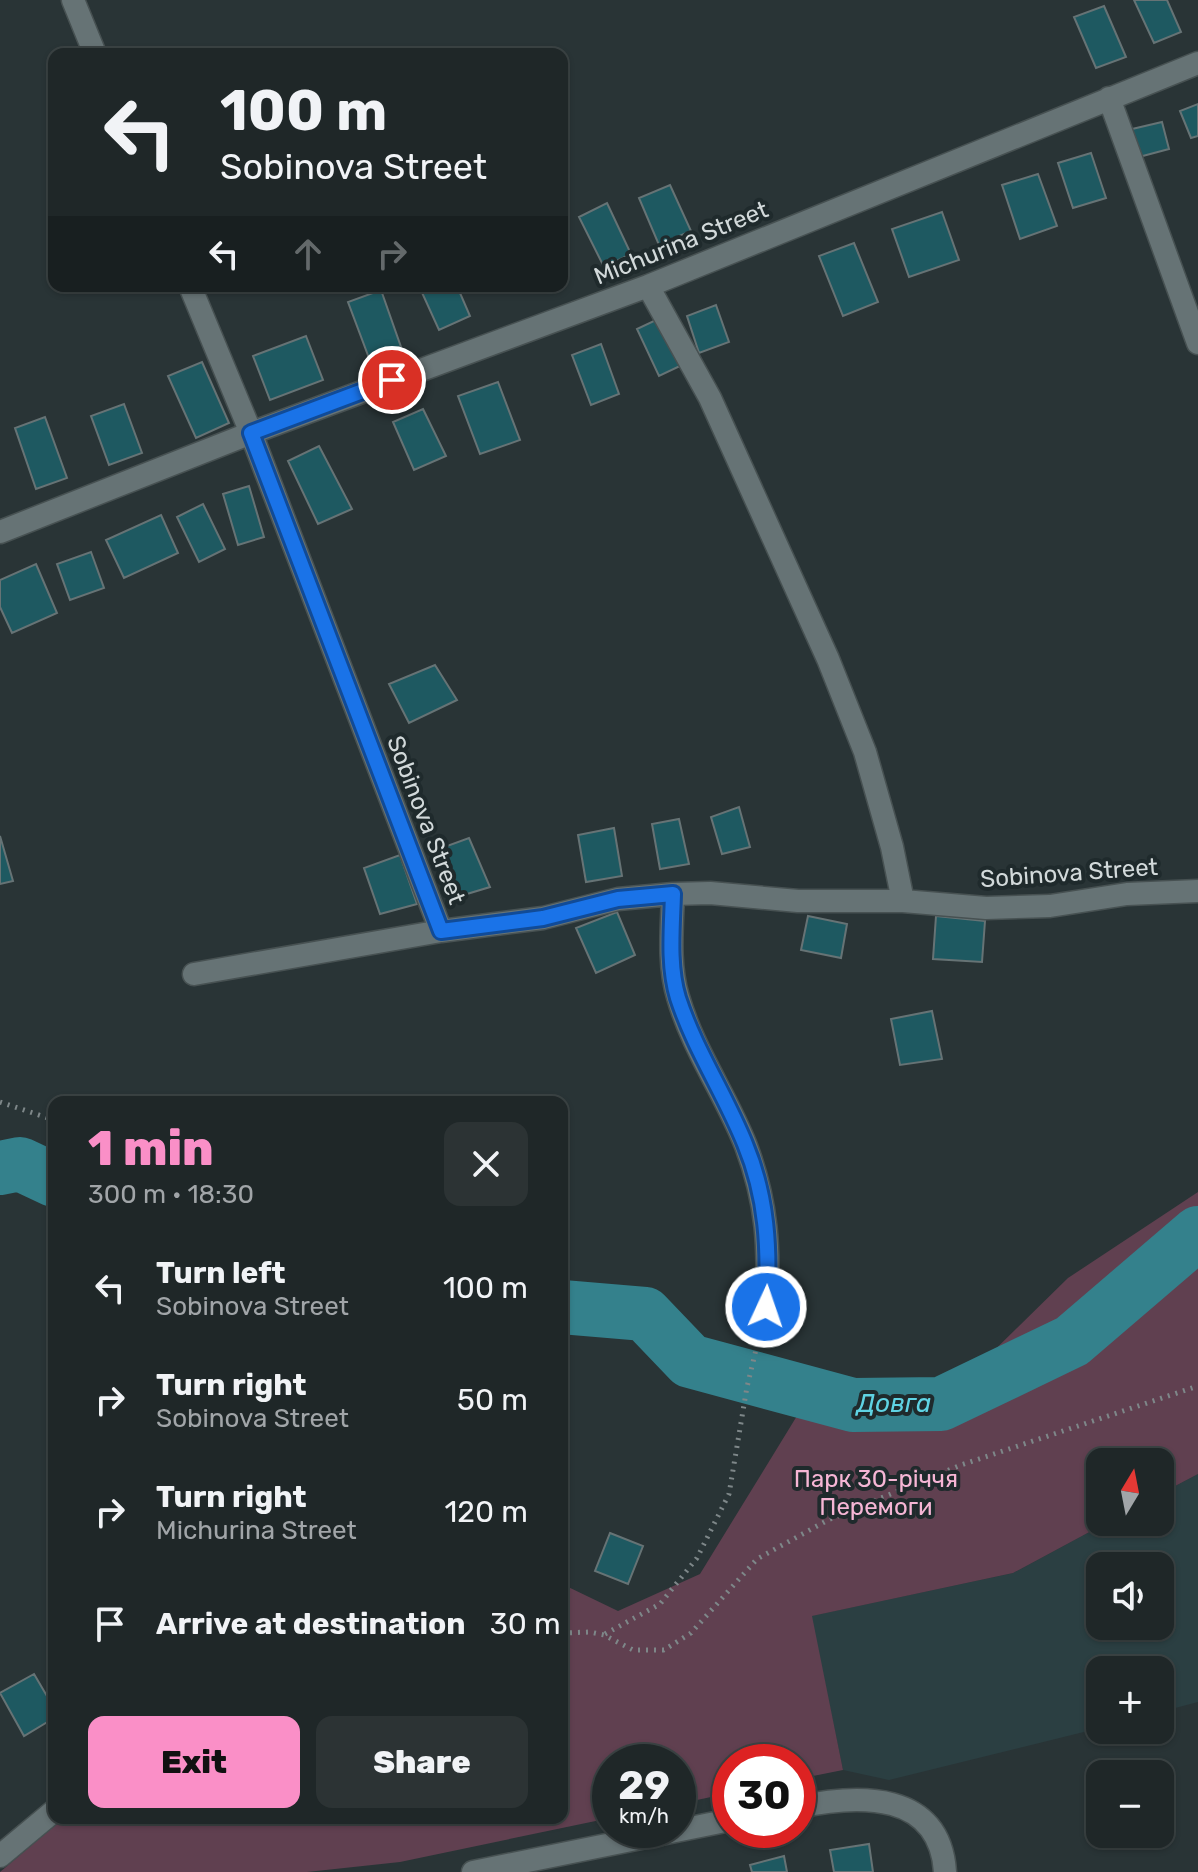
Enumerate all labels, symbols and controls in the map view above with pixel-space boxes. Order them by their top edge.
text: 100 m [220,78,387,144]
icon: left [88,80,192,184]
text: Sobinova Street [220,145,487,188]
street label: Michurina Street [590,195,772,291]
icon: left [202,232,246,276]
icon: ahead [286,232,330,276]
icon: right [370,232,414,276]
pin [358,346,426,414]
icon: arrive [370,358,414,402]
street label: Sobinova Street [381,732,471,908]
street label: Sobinova Street [979,853,1159,893]
text: 1 min [88,1120,214,1177]
button: close [444,1122,528,1206]
text: 300 m · 18:30 [88,1179,254,1210]
text: Turn left [156,1255,286,1291]
position arrow [724,1265,808,1349]
icon: left [88,1266,132,1310]
text: 100 m [443,1270,528,1306]
text: Sobinova Street [156,1291,349,1322]
text: Turn right [156,1367,307,1403]
icon: right [88,1378,132,1422]
text: 50 m [457,1382,528,1418]
water label: Довга [855,1388,931,1419]
text: Sobinova Street [156,1403,349,1434]
north arrow [1086,1448,1174,1536]
map controls [1086,1448,1174,1848]
park label: Парк 30-річчя Перемоги [794,1465,958,1521]
text: Turn right [156,1479,307,1515]
icon: right [88,1490,132,1534]
text: 120 m [444,1494,528,1530]
text: Michurina Street [156,1515,357,1546]
button: sound [1086,1552,1174,1640]
icon: arrive [88,1602,132,1646]
text: Arrive at destination [156,1606,466,1642]
text: 30 m [490,1606,561,1642]
button: + [1086,1656,1174,1744]
button: Exit [88,1716,300,1808]
button: Share [316,1716,528,1808]
speed limit sign: 30 [712,1744,816,1848]
button: − [1086,1760,1174,1848]
text: 29 [618,1762,670,1809]
text: km/h [619,1804,669,1828]

